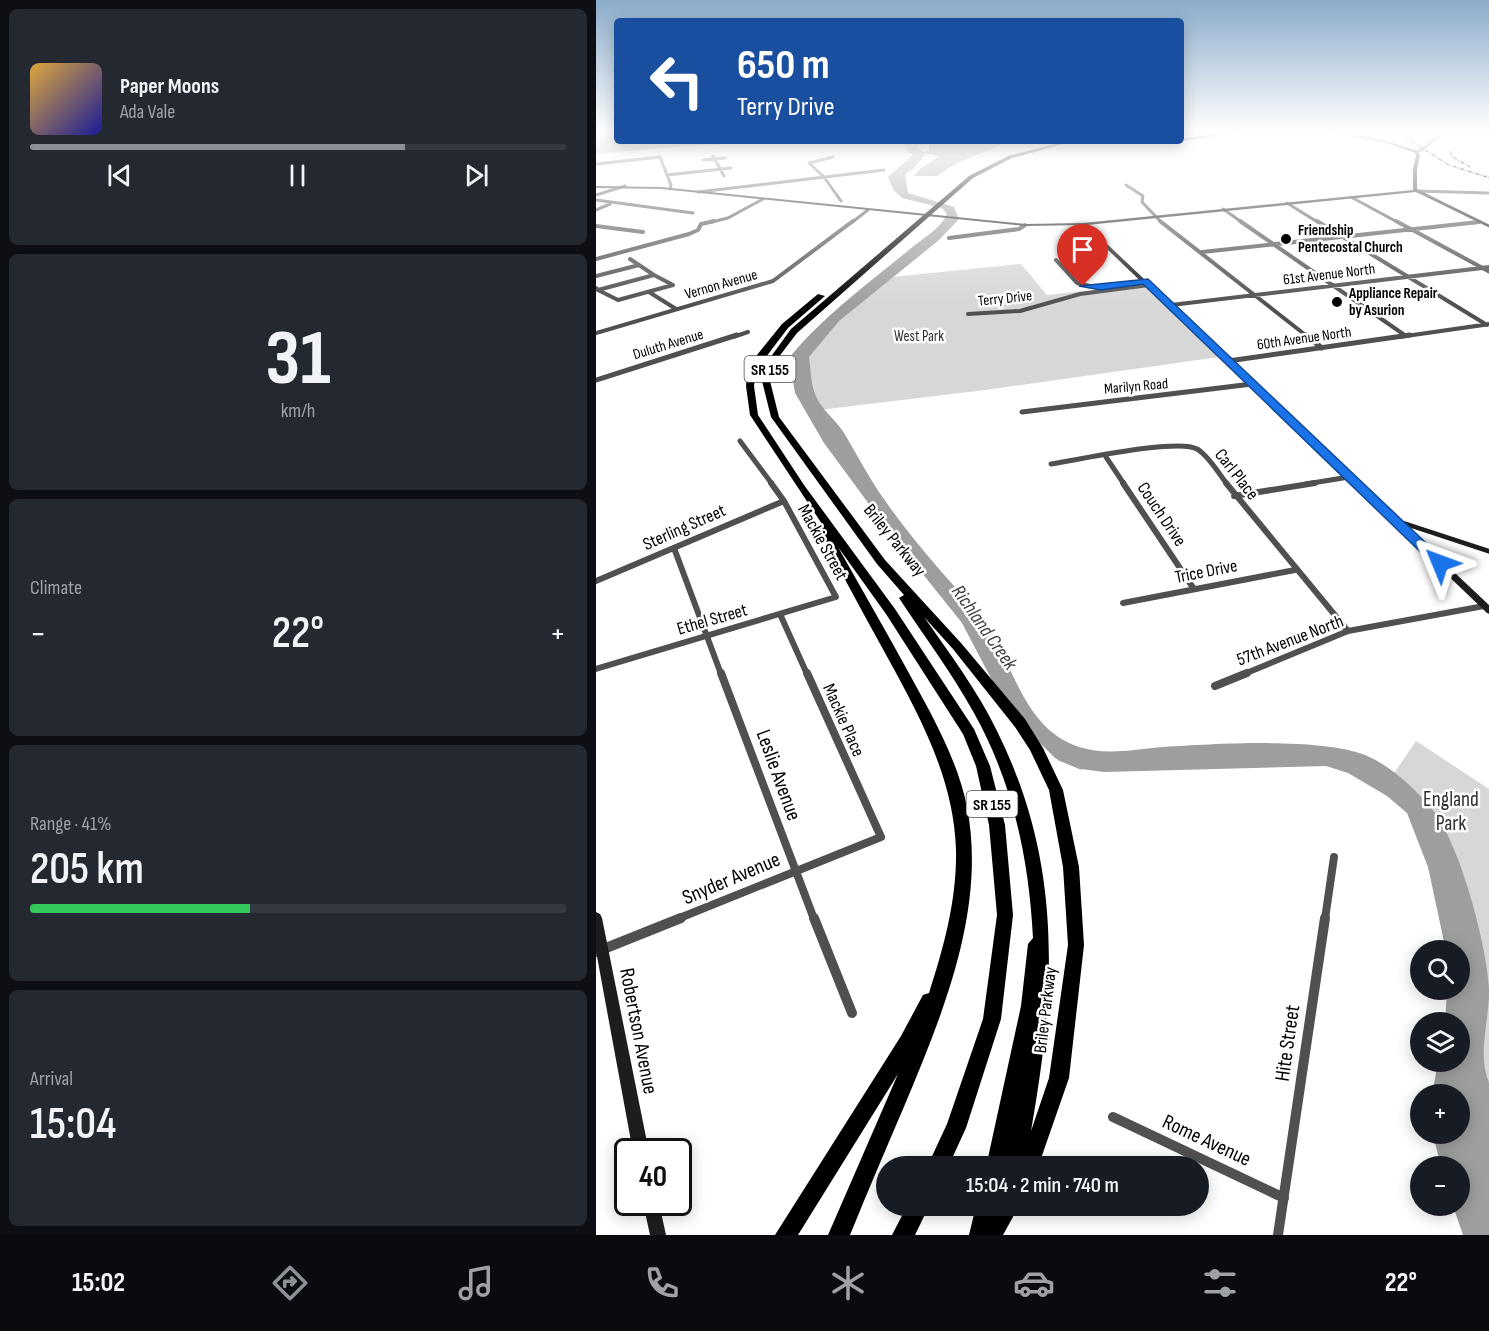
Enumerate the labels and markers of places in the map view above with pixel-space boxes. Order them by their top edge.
place label: Friendship Pentecostal Church [1298,221,1403,257]
pin [1057,224,1108,286]
marker: Friendship Pentecostal Church [1279,232,1293,246]
place label: Appliance Repair by Asurion [1348,284,1438,320]
marker: Appliance Repair by Asurion [1330,295,1344,309]

